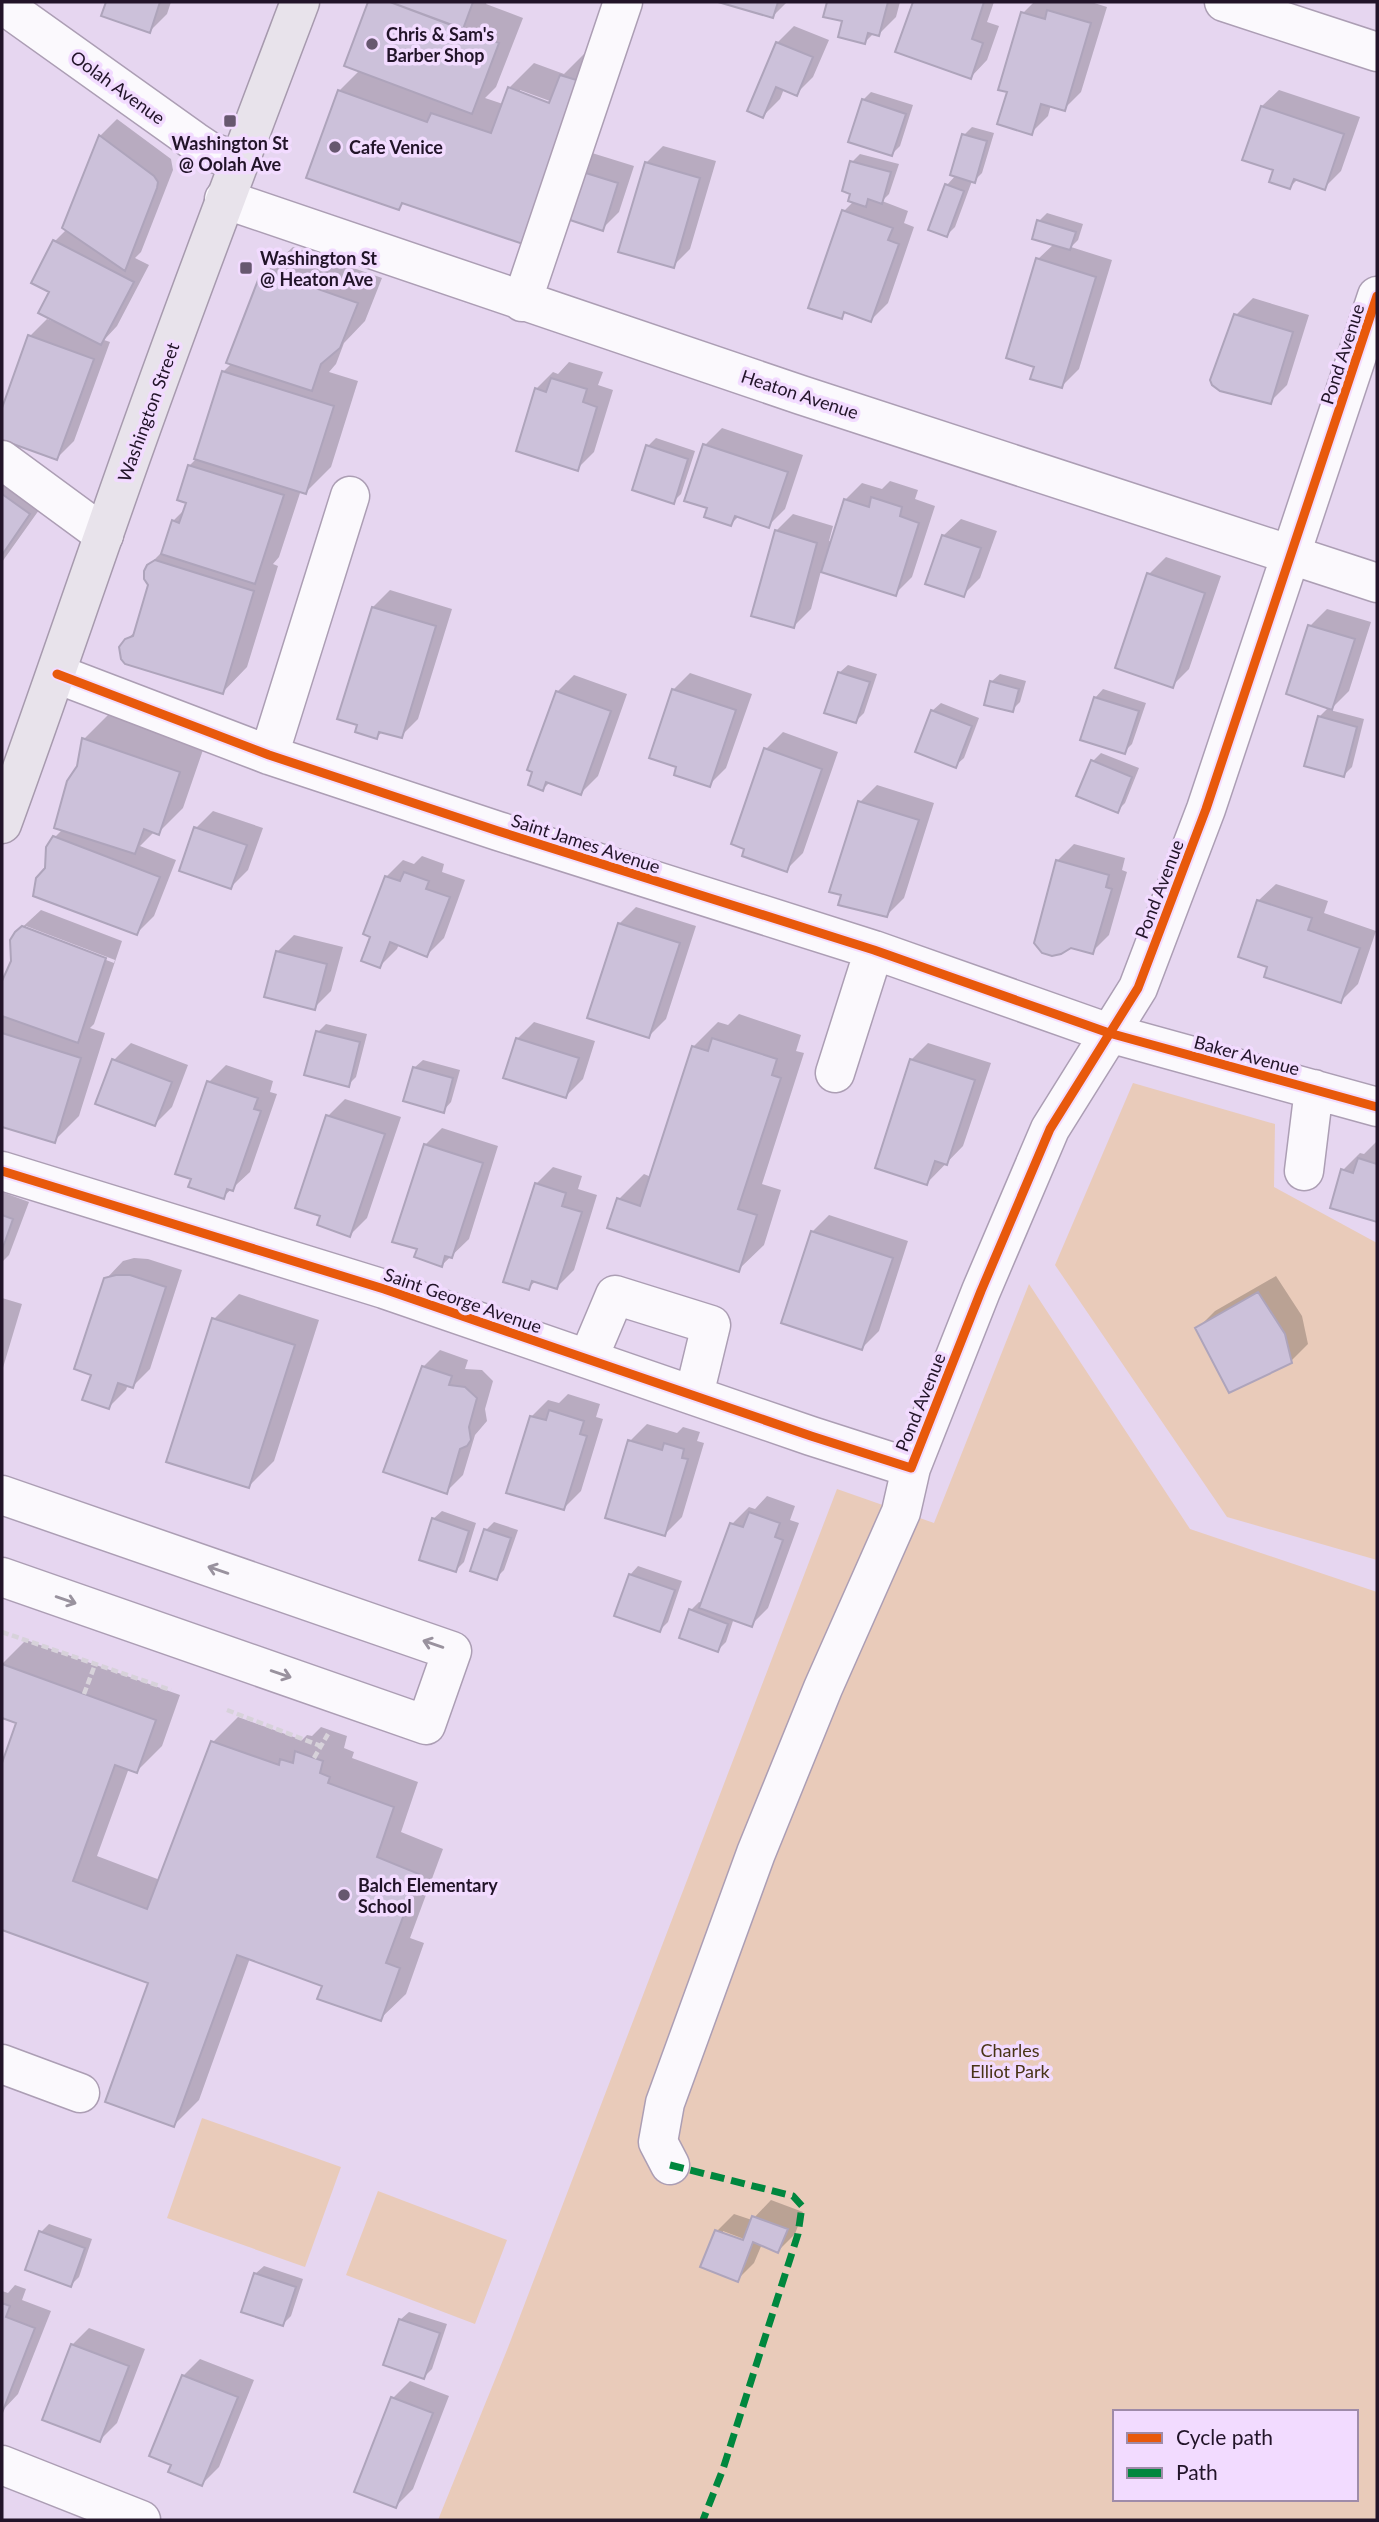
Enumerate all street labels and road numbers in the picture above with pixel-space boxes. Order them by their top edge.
street label: Oolah Avenue [66,45,170,129]
street label: Pond Avenue [1315,301,1369,407]
street label: Washington Street [113,339,184,485]
street label: Heaton Avenue [739,365,861,423]
street label: Saint James Avenue [509,809,663,877]
street label: Pond Avenue [1130,836,1188,942]
street label: Baker Avenue [1192,1030,1302,1080]
street label: Saint George Avenue [381,1263,545,1337]
street label: Pond Avenue [890,1350,950,1454]

